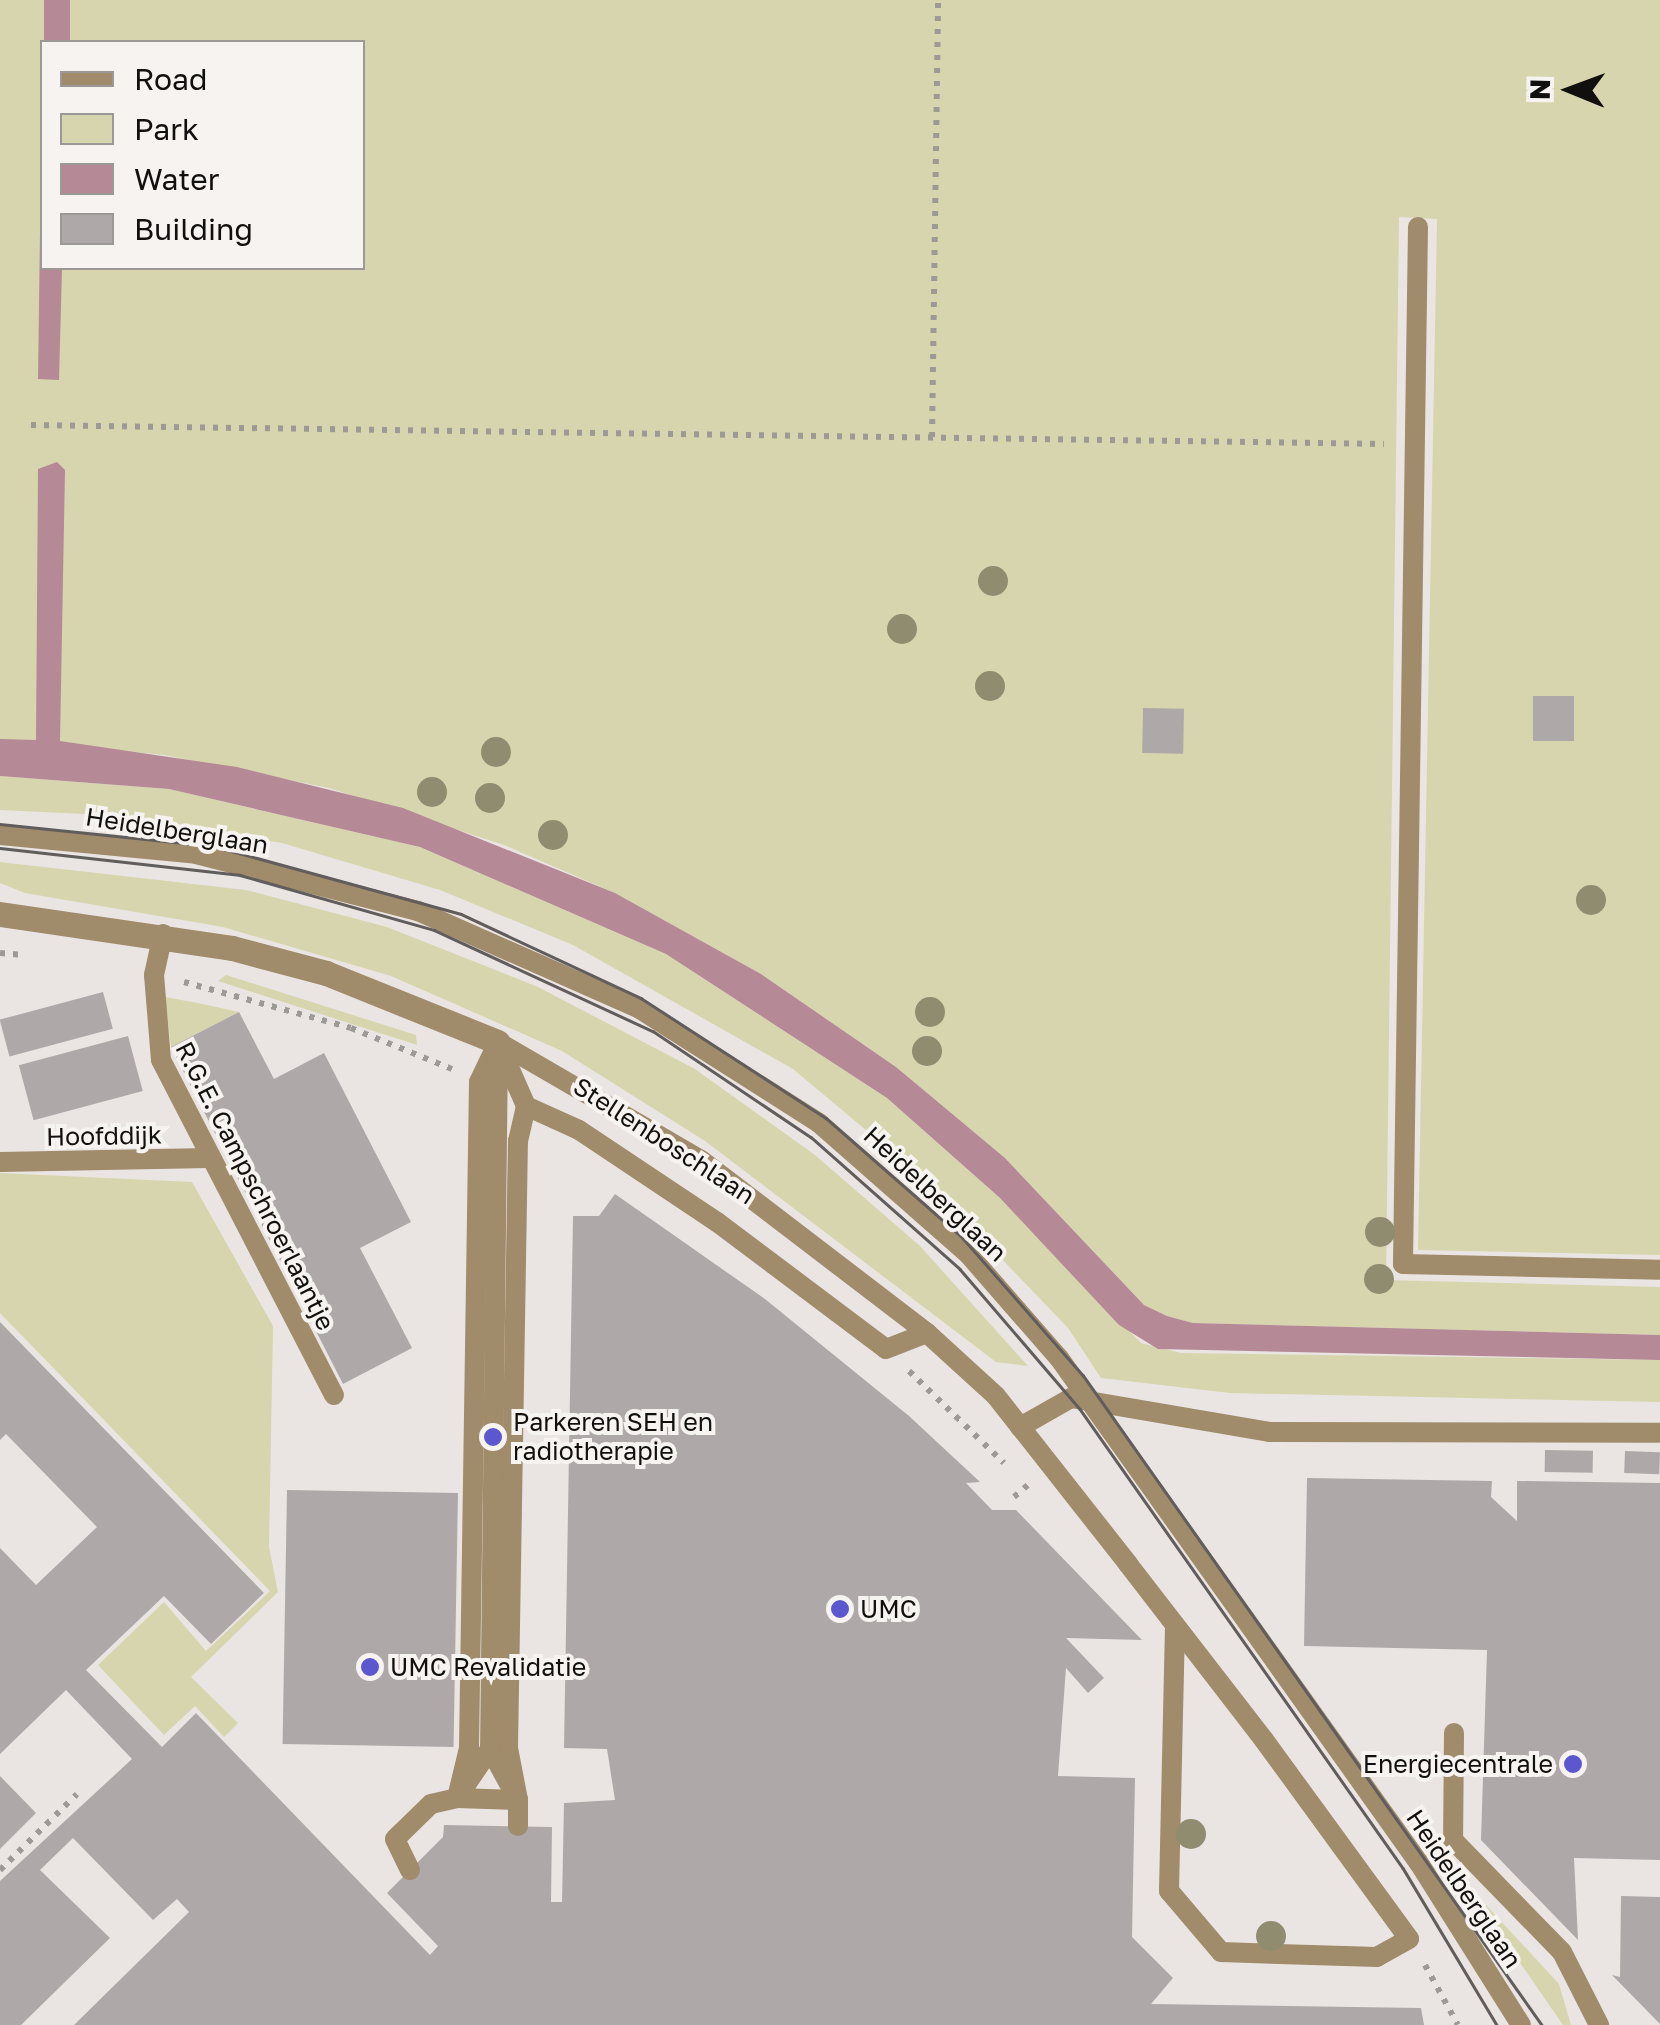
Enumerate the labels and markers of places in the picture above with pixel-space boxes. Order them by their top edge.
place label: Parkeren SEH en radiotherapie [513,1408,713,1467]
marker: Parkeren SEH en radiotherapie [482,1426,504,1448]
place label: UMC [860,1594,917,1624]
marker: UMC [829,1598,851,1620]
place label: UMC Revalidatie [390,1652,586,1682]
marker: UMC Revalidatie [359,1656,381,1678]
place label: Energiecentrale [1363,1749,1553,1779]
marker: Energiecentrale [1562,1753,1584,1775]

